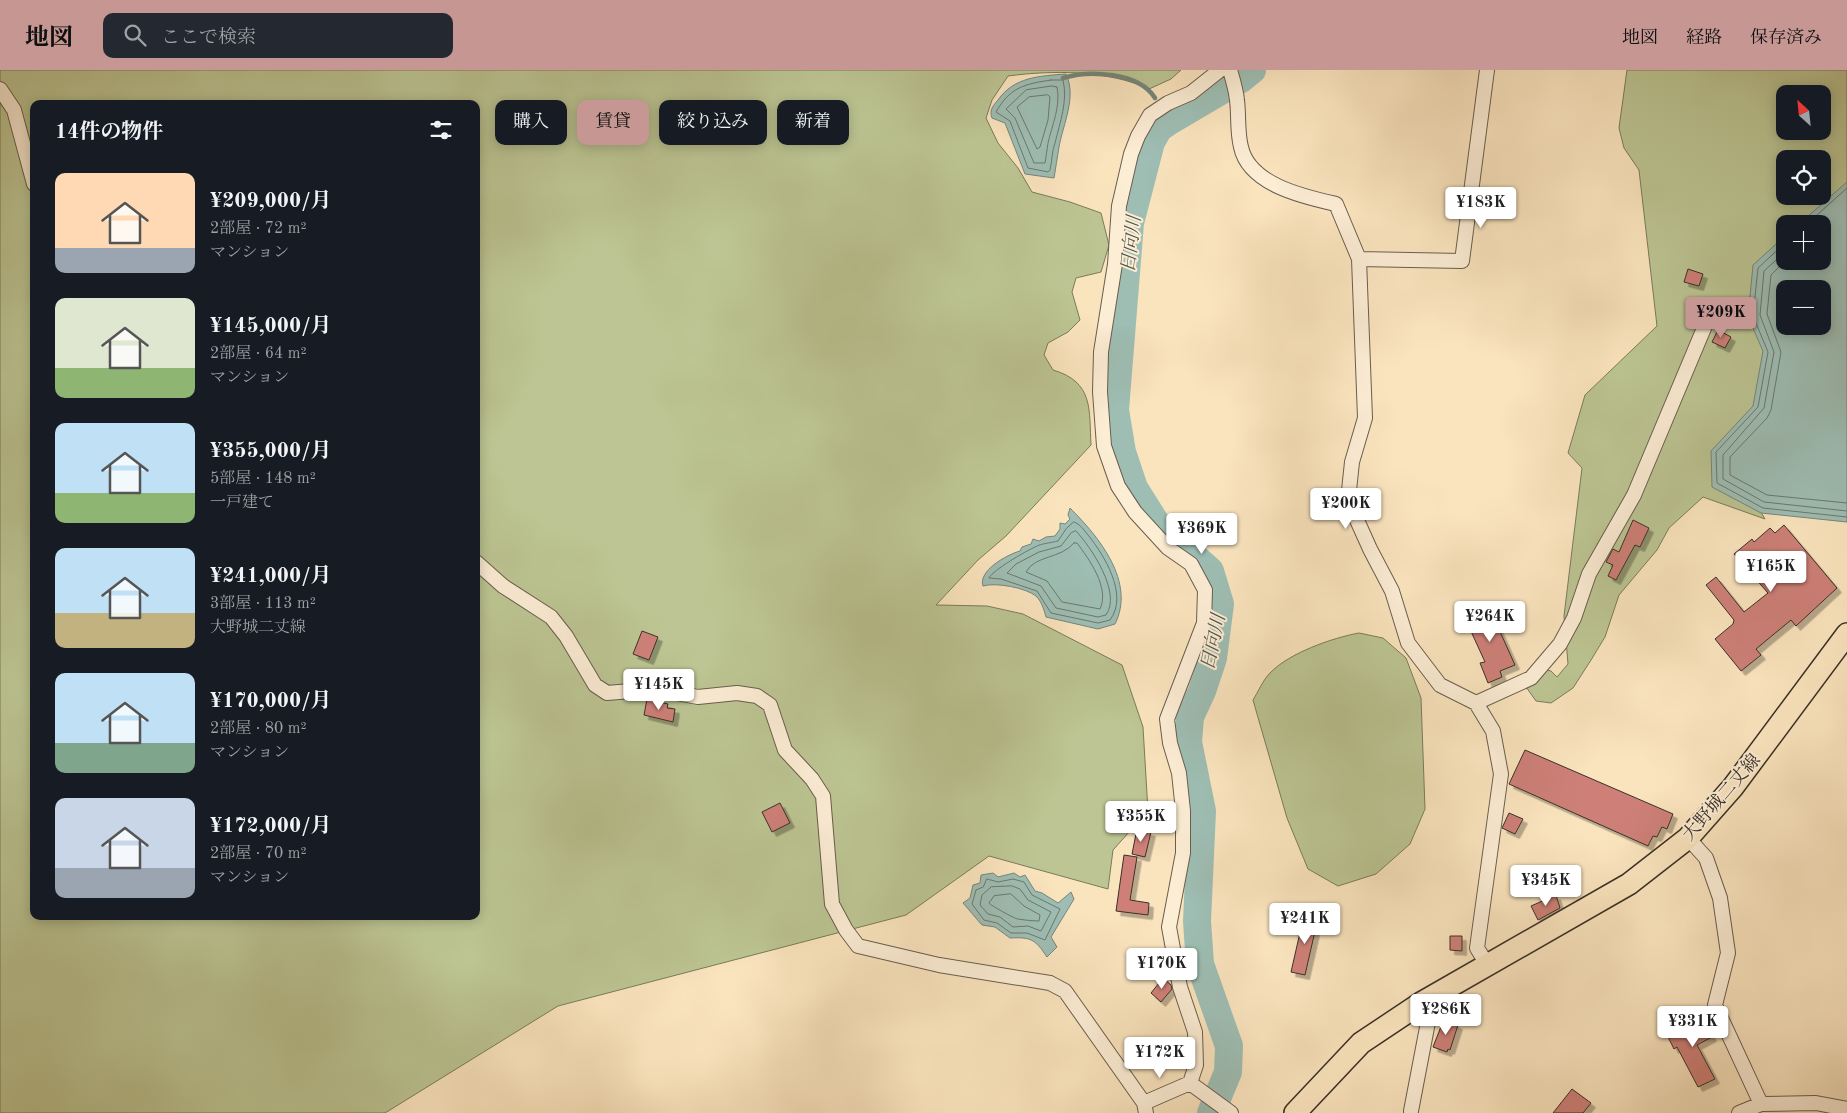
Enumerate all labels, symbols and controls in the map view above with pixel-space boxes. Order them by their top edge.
search box [103,13,453,58]
icon: search [121,21,149,49]
text: 地図 [25,27,73,51]
text: ここで検索 [161,29,256,48]
text: 地図 [1622,29,1658,47]
text: 経路 [1686,29,1722,47]
text: 保存済み [1750,29,1822,47]
north arrow [1776,85,1831,140]
map controls [1776,85,1831,335]
chip: 購入 [495,100,567,145]
chip: 賃貸 [577,100,649,145]
chip: 絞り込み [659,100,767,145]
chip: 新着 [777,100,849,145]
icon: filters [427,116,455,144]
text: 14件の物件 [55,122,163,143]
button: locate [1776,150,1831,205]
pin: ¥183K [1446,186,1516,229]
text: ¥209,000/月 [210,191,332,212]
icon: home [95,193,155,253]
text: ¥183K [1456,195,1506,211]
water label: 日向川 [1118,213,1146,274]
button: + [1776,215,1831,270]
text: 2部屋 · 72 m² [210,221,307,237]
text: マンション [210,245,289,261]
button: − [1776,280,1831,335]
pin: ¥209K [1686,296,1756,339]
text: ¥209K [1696,305,1746,321]
text: ¥145,000/月 [210,316,332,337]
icon: home [95,318,155,378]
text: 2部屋 · 64 m² [210,346,307,362]
text: マンション [210,370,289,386]
text: ¥355,000/月 [210,441,332,462]
icon: home [95,443,155,503]
text: 5部屋 · 148 m² [210,471,316,487]
pin: ¥200K [1311,488,1381,530]
text: 一戸建て [210,495,274,511]
text: ¥200K [1321,496,1371,512]
pin: ¥369K [1167,512,1237,555]
text: ¥369K [1177,521,1227,537]
pin: ¥165K [1736,550,1806,593]
text: ¥165K [1746,559,1796,575]
text: ¥241,000/月 [210,566,332,587]
icon: home [95,568,155,628]
text: 3部屋 · 113 m² [210,596,316,612]
pin: ¥264K [1455,600,1525,643]
text: ¥264K [1465,609,1515,625]
water label: 日向川 [1197,610,1230,672]
text: 大野城二丈線 [210,620,306,636]
pin: ¥145K [624,668,694,711]
text: ¥145K [634,677,684,693]
text: ¥170,000/月 [210,691,332,712]
icon: home [95,693,155,753]
text: 2部屋 · 80 m² [210,721,307,737]
text: マンション [210,745,289,761]
street label: 大野城二丈線 [1678,750,1764,844]
pin: ¥355K [1106,800,1176,843]
text: ¥355K [1116,809,1166,825]
text: ¥172,000/月 [210,816,332,837]
icon: home [95,818,155,878]
text: 2部屋 · 70 m² [210,846,307,862]
pin: ¥345K [1511,864,1581,907]
text: マンション [210,870,289,886]
text: ¥345K [1521,873,1571,889]
pin: ¥241K [1270,902,1340,945]
text: ¥241K [1280,911,1330,927]
pin: ¥170K [1127,948,1197,990]
text: ¥170K [1137,956,1187,972]
pin: ¥286K [1411,994,1481,1036]
text: ¥286K [1421,1002,1471,1018]
pin: ¥331K [1658,1006,1728,1048]
text: ¥331K [1668,1014,1718,1030]
pin: ¥172K [1125,1036,1195,1079]
text: ¥172K [1135,1045,1185,1061]

